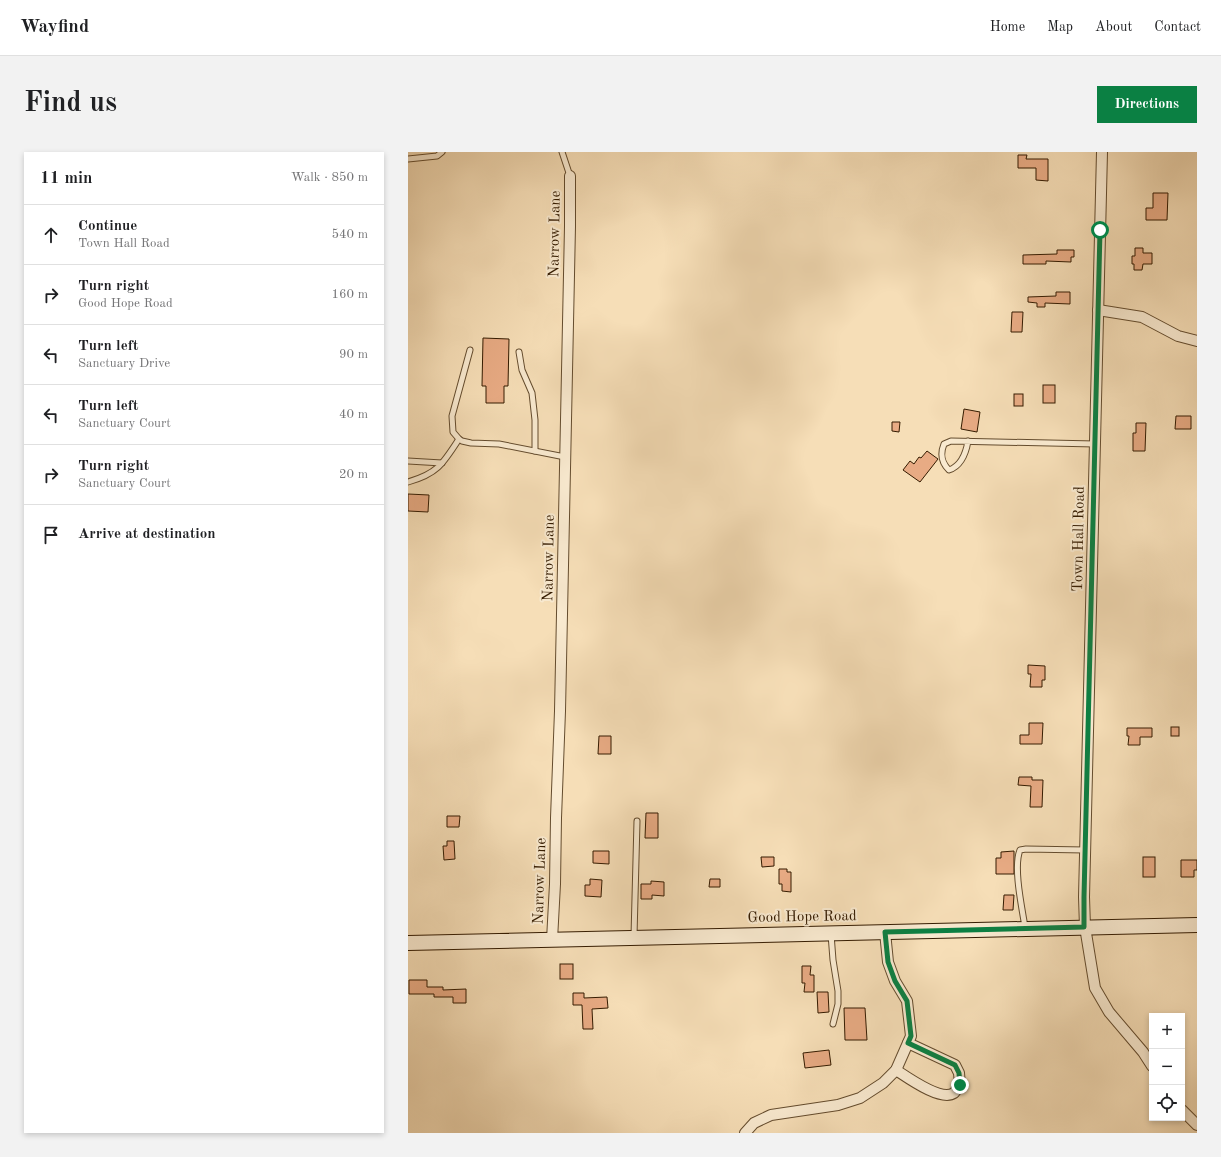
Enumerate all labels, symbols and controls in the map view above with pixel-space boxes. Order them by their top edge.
text: Wayfind [20,18,89,37]
text: Home [990,20,1025,34]
text: Map [1047,20,1073,34]
text: About [1095,20,1132,34]
text: Contact [1154,20,1201,34]
button: Directions [1097,86,1197,123]
text: Find us [24,90,117,118]
text: 11 min [40,170,93,187]
text: Walk · 850 m [291,171,368,184]
street label: Narrow Lane [547,190,564,278]
text: Continue [78,219,137,234]
route start [1091,221,1109,239]
icon: ahead [40,224,62,246]
text: 540 m [331,228,368,241]
text: Town Hall Road [78,237,170,250]
text: Turn right [78,279,149,294]
icon: right [40,284,62,306]
text: 160 m [331,288,368,301]
text: Good Hope Road [78,297,173,310]
text: Turn left [78,339,138,354]
icon: left [40,344,62,366]
text: 90 m [339,348,368,361]
text: Sanctuary Drive [78,357,170,370]
text: Turn left [78,399,138,414]
icon: left [40,404,62,426]
text: 40 m [339,408,368,421]
text: Sanctuary Court [78,417,171,430]
text: Turn right [78,459,149,474]
icon: right [40,464,62,486]
text: 20 m [339,468,368,481]
text: Sanctuary Court [78,477,171,490]
street label: Town Hall Road [1071,486,1088,592]
street label: Narrow Lane [541,514,558,602]
icon: arrive [40,524,62,546]
text: Arrive at destination [78,527,216,542]
street label: Narrow Lane [531,837,550,925]
street label: Good Hope Road [747,909,857,926]
map controls [1149,1013,1185,1121]
button: + [1149,1013,1185,1049]
button: − [1149,1049,1185,1085]
route end [951,1076,969,1094]
button: locate [1149,1085,1185,1121]

